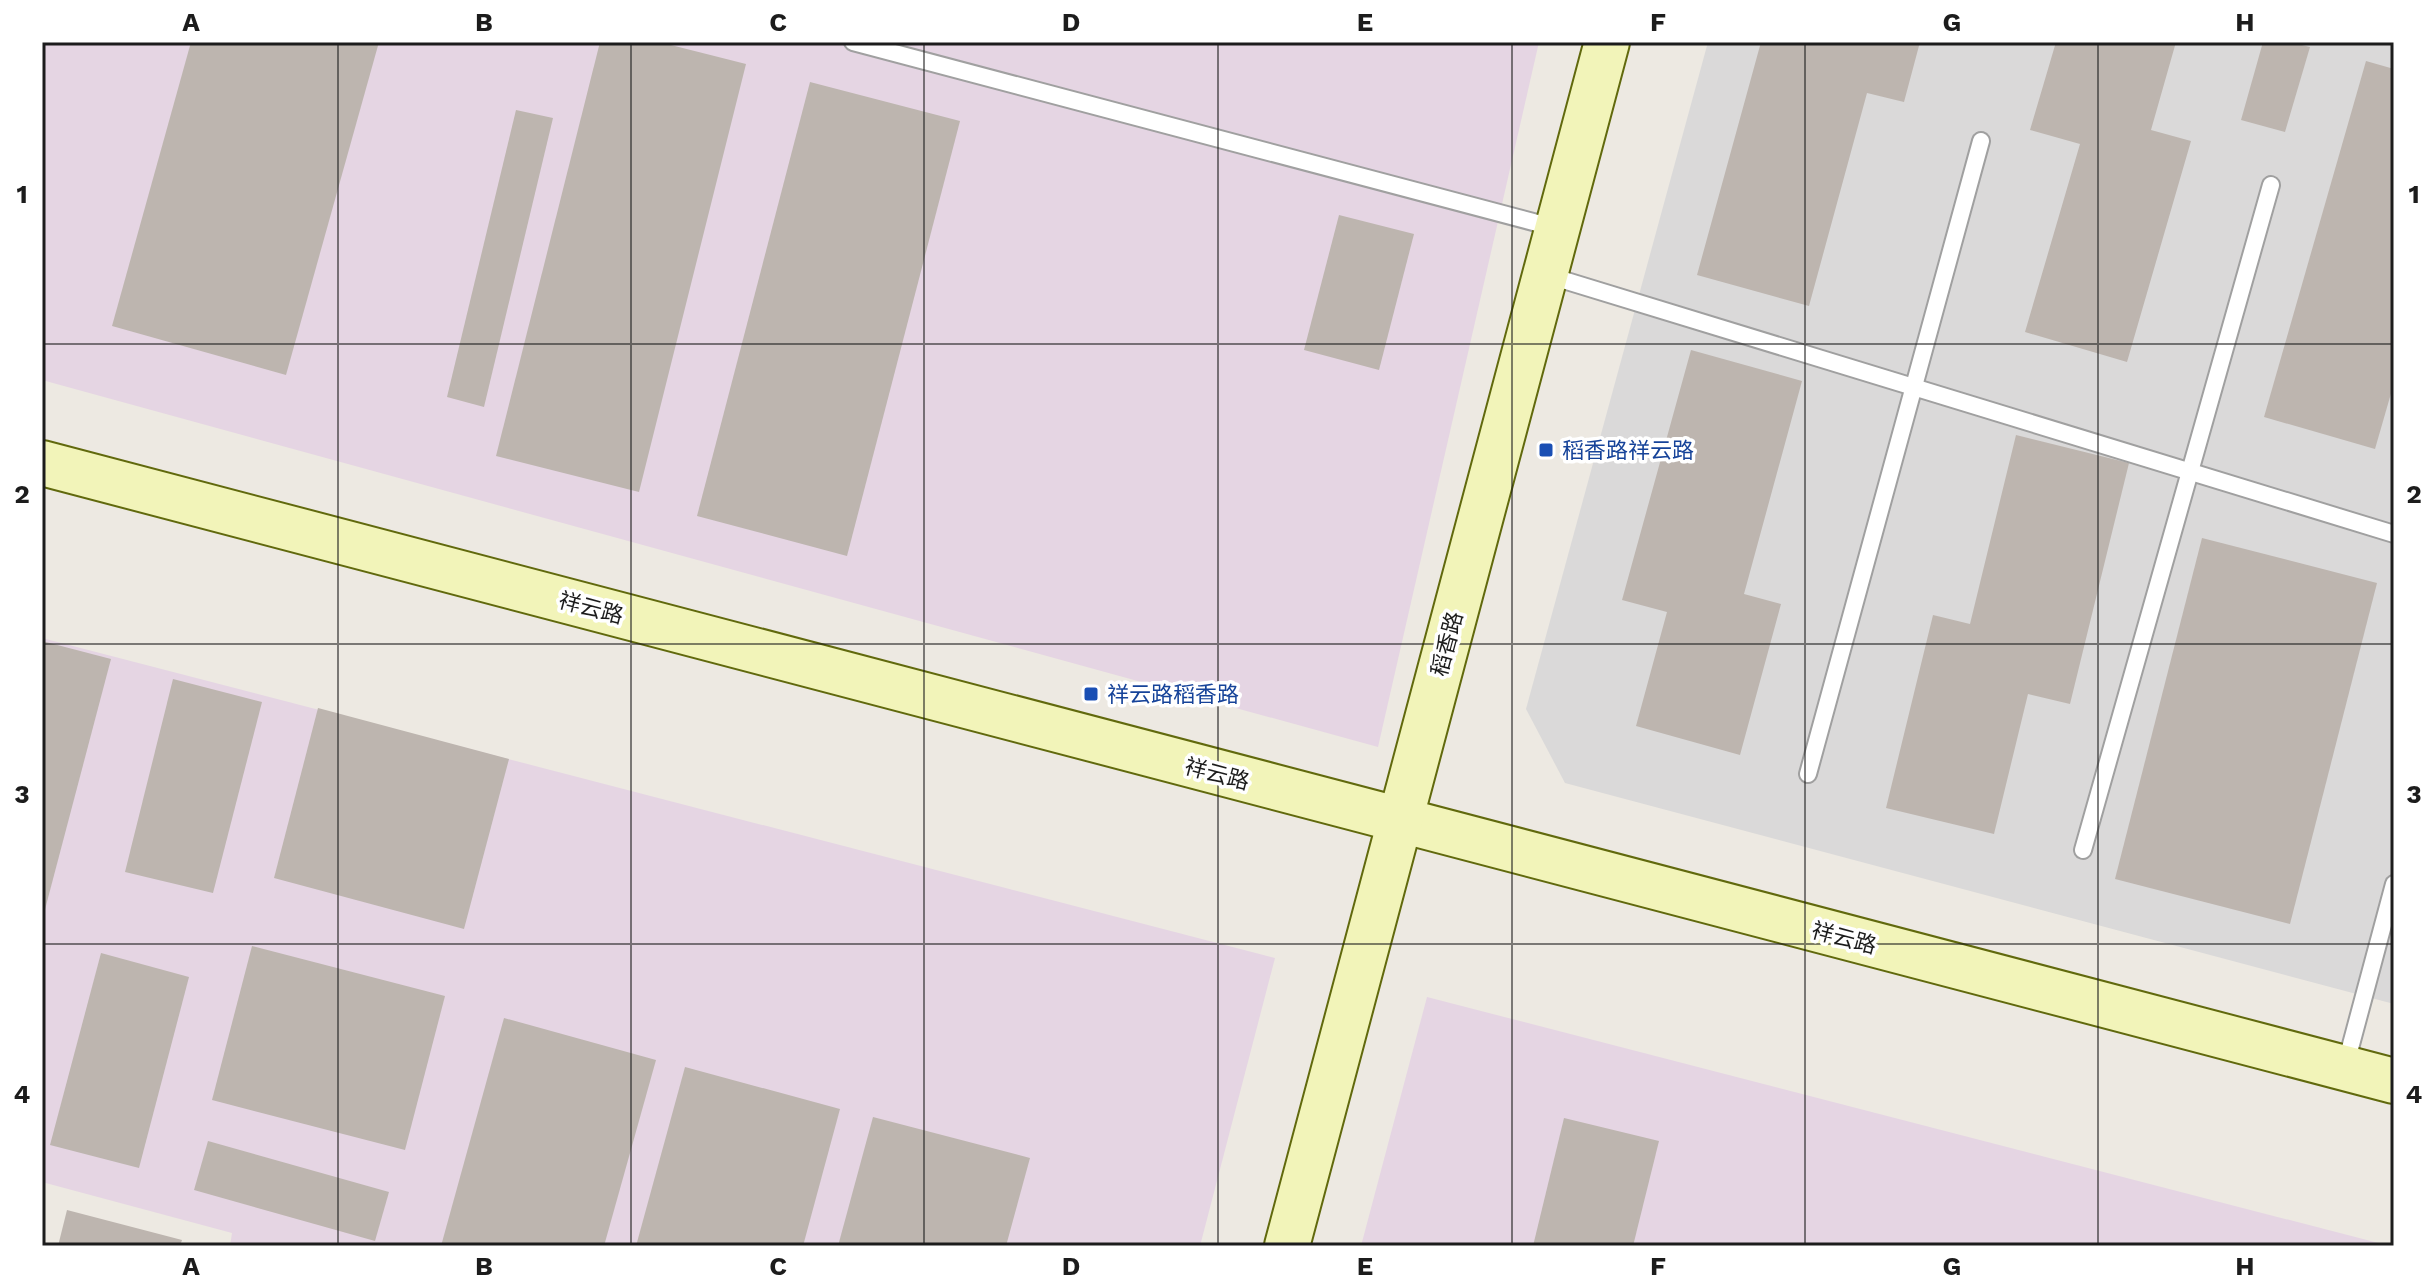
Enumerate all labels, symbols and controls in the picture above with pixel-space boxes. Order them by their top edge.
text: A [182,7,200,37]
text: B [475,7,493,37]
text: C [769,7,787,37]
text: D [1062,7,1080,37]
text: E [1357,7,1373,37]
text: F [1650,7,1666,37]
text: G [1943,7,1961,37]
text: H [2235,7,2255,37]
text: 1 [16,179,28,209]
text: 1 [2408,179,2420,209]
place label: 稻香路祥云路 [1562,438,1694,463]
marker: 稻香路祥云路 [1537,441,1555,459]
text: 2 [14,479,30,509]
text: 2 [2406,479,2422,509]
street label: 祥云路 [556,587,626,629]
street label: 稻香路 [1426,609,1468,679]
place label: 祥云路稻香路 [1107,682,1239,707]
marker: 祥云路稻香路 [1082,685,1100,703]
street label: 祥云路 [1182,753,1252,795]
text: 3 [14,779,30,809]
text: 3 [2406,779,2422,809]
street label: 祥云路 [1809,917,1879,959]
text: 4 [14,1079,31,1109]
text: 4 [2406,1079,2423,1109]
text: A [182,1251,200,1281]
text: B [475,1251,493,1281]
text: C [769,1251,787,1281]
text: D [1062,1251,1080,1281]
text: E [1357,1251,1373,1281]
text: F [1650,1251,1666,1281]
text: G [1943,1251,1961,1281]
text: H [2235,1251,2255,1281]

